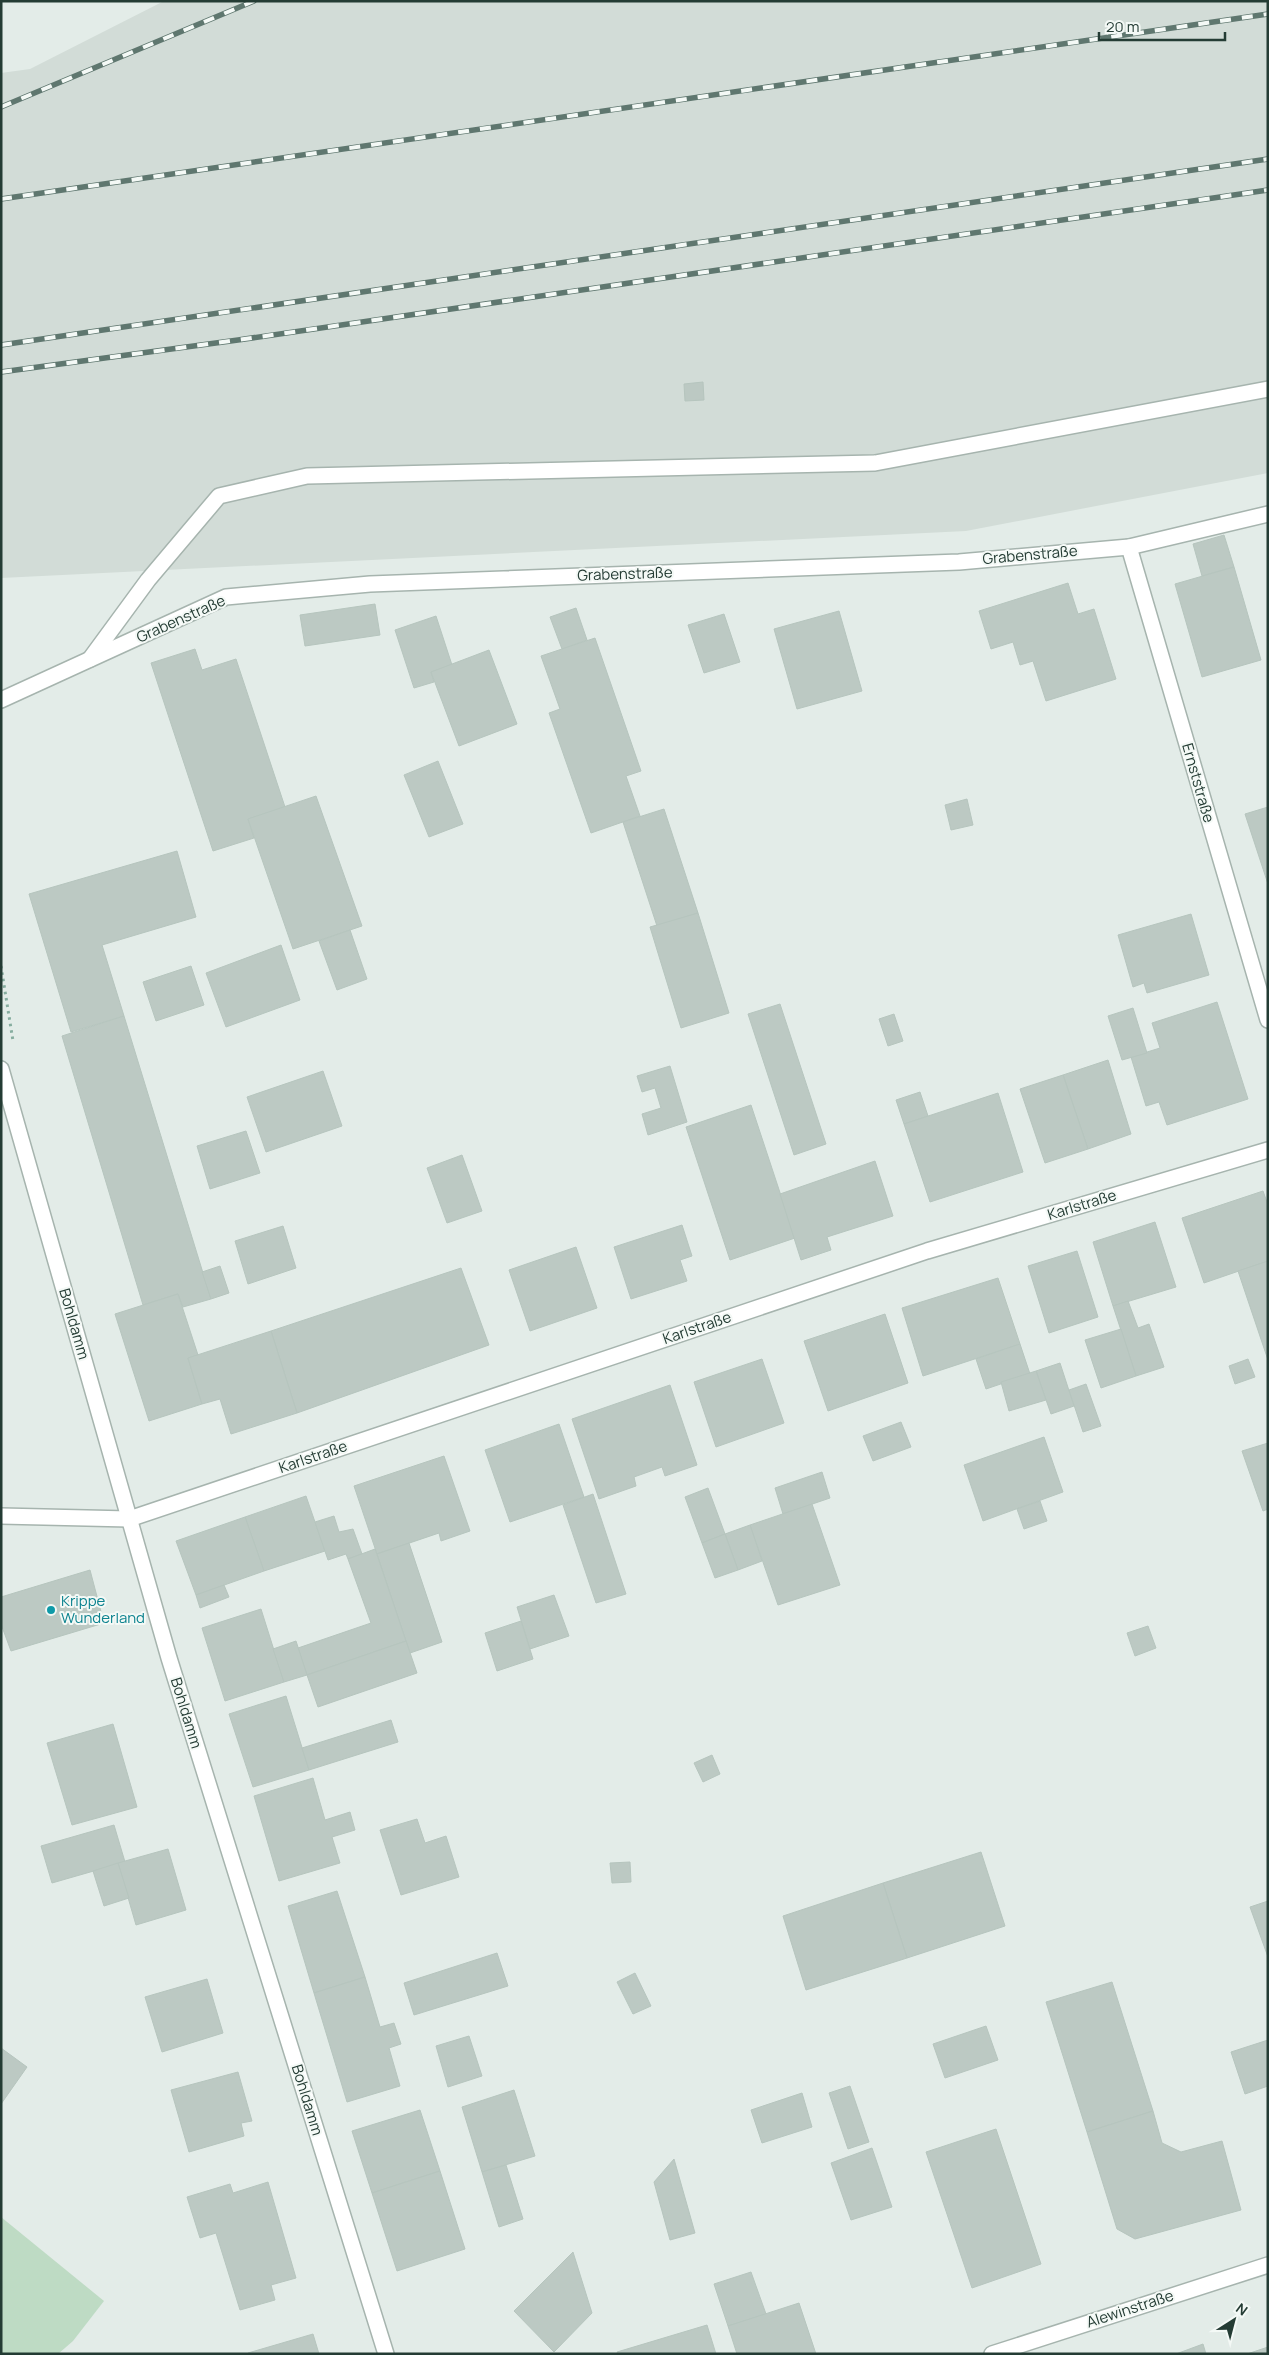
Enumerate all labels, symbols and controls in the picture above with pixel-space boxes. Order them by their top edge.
scale bar [1099,10,1225,42]
text: 20 m [1106,16,1139,37]
street label: Grabenstraße [982,540,1079,569]
street label: Grabenstraße [577,561,673,586]
street label: Grabenstraße [133,589,229,648]
street label: Ernststraße [1177,741,1220,825]
street label: Karlstraße [1045,1184,1119,1225]
street label: Bohldamm [54,1286,95,1362]
street label: Karlstraße [660,1306,734,1349]
street label: Karlstraße [276,1435,350,1478]
place label: Krippe Wunderland [61,1590,145,1628]
marker: Krippe Wunderland [45,1604,57,1616]
street label: Bohldamm [166,1675,207,1751]
street label: Bohldamm [287,2062,328,2138]
street label: Alewinstraße [1084,2284,1176,2332]
north arrow [1209,2295,1259,2345]
text: N [1232,2298,1252,2320]

